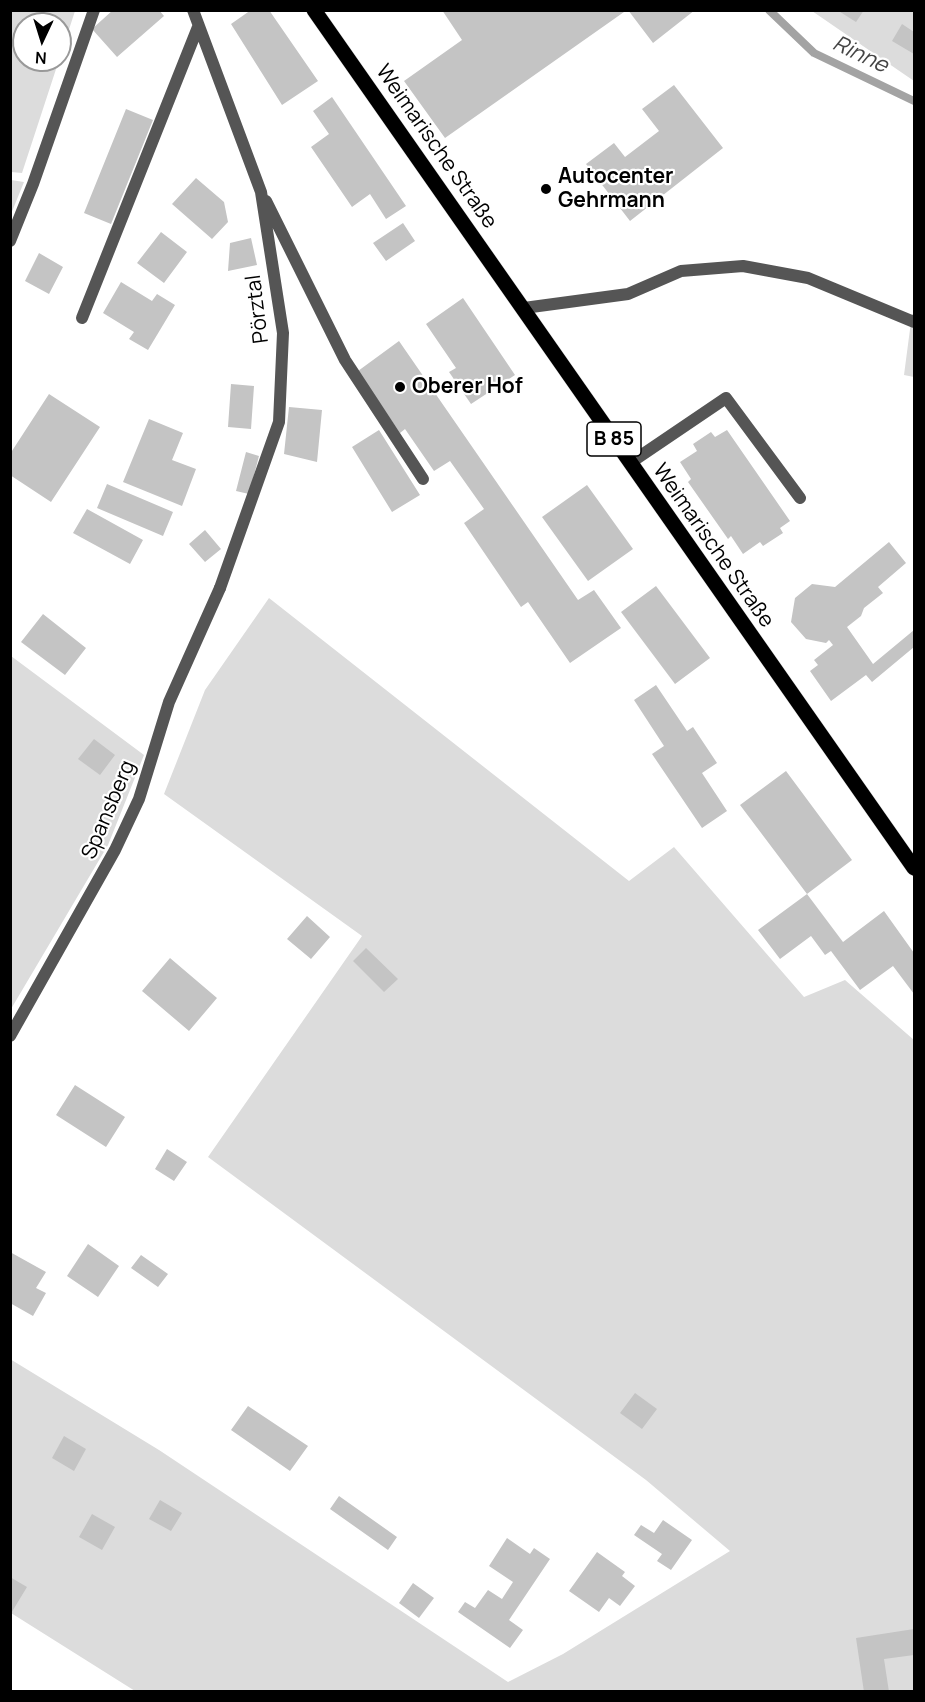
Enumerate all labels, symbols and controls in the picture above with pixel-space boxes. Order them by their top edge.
north arrow [12,12,72,72]
water label: Rinne [828,31,892,79]
text: N [34,47,47,69]
street label: Weimarische Straße [370,60,502,234]
place label: Autocenter Gehrmann [558,164,673,214]
marker: Autocenter Gehrmann [539,182,553,196]
street label: Pörztal [241,273,275,345]
place label: Oberer Hof [412,374,523,400]
marker: Oberer Hof [393,380,407,394]
road number: B 85 [587,422,641,456]
street label: Weimarische Straße [647,459,779,633]
street label: Spansberg [77,757,141,863]

